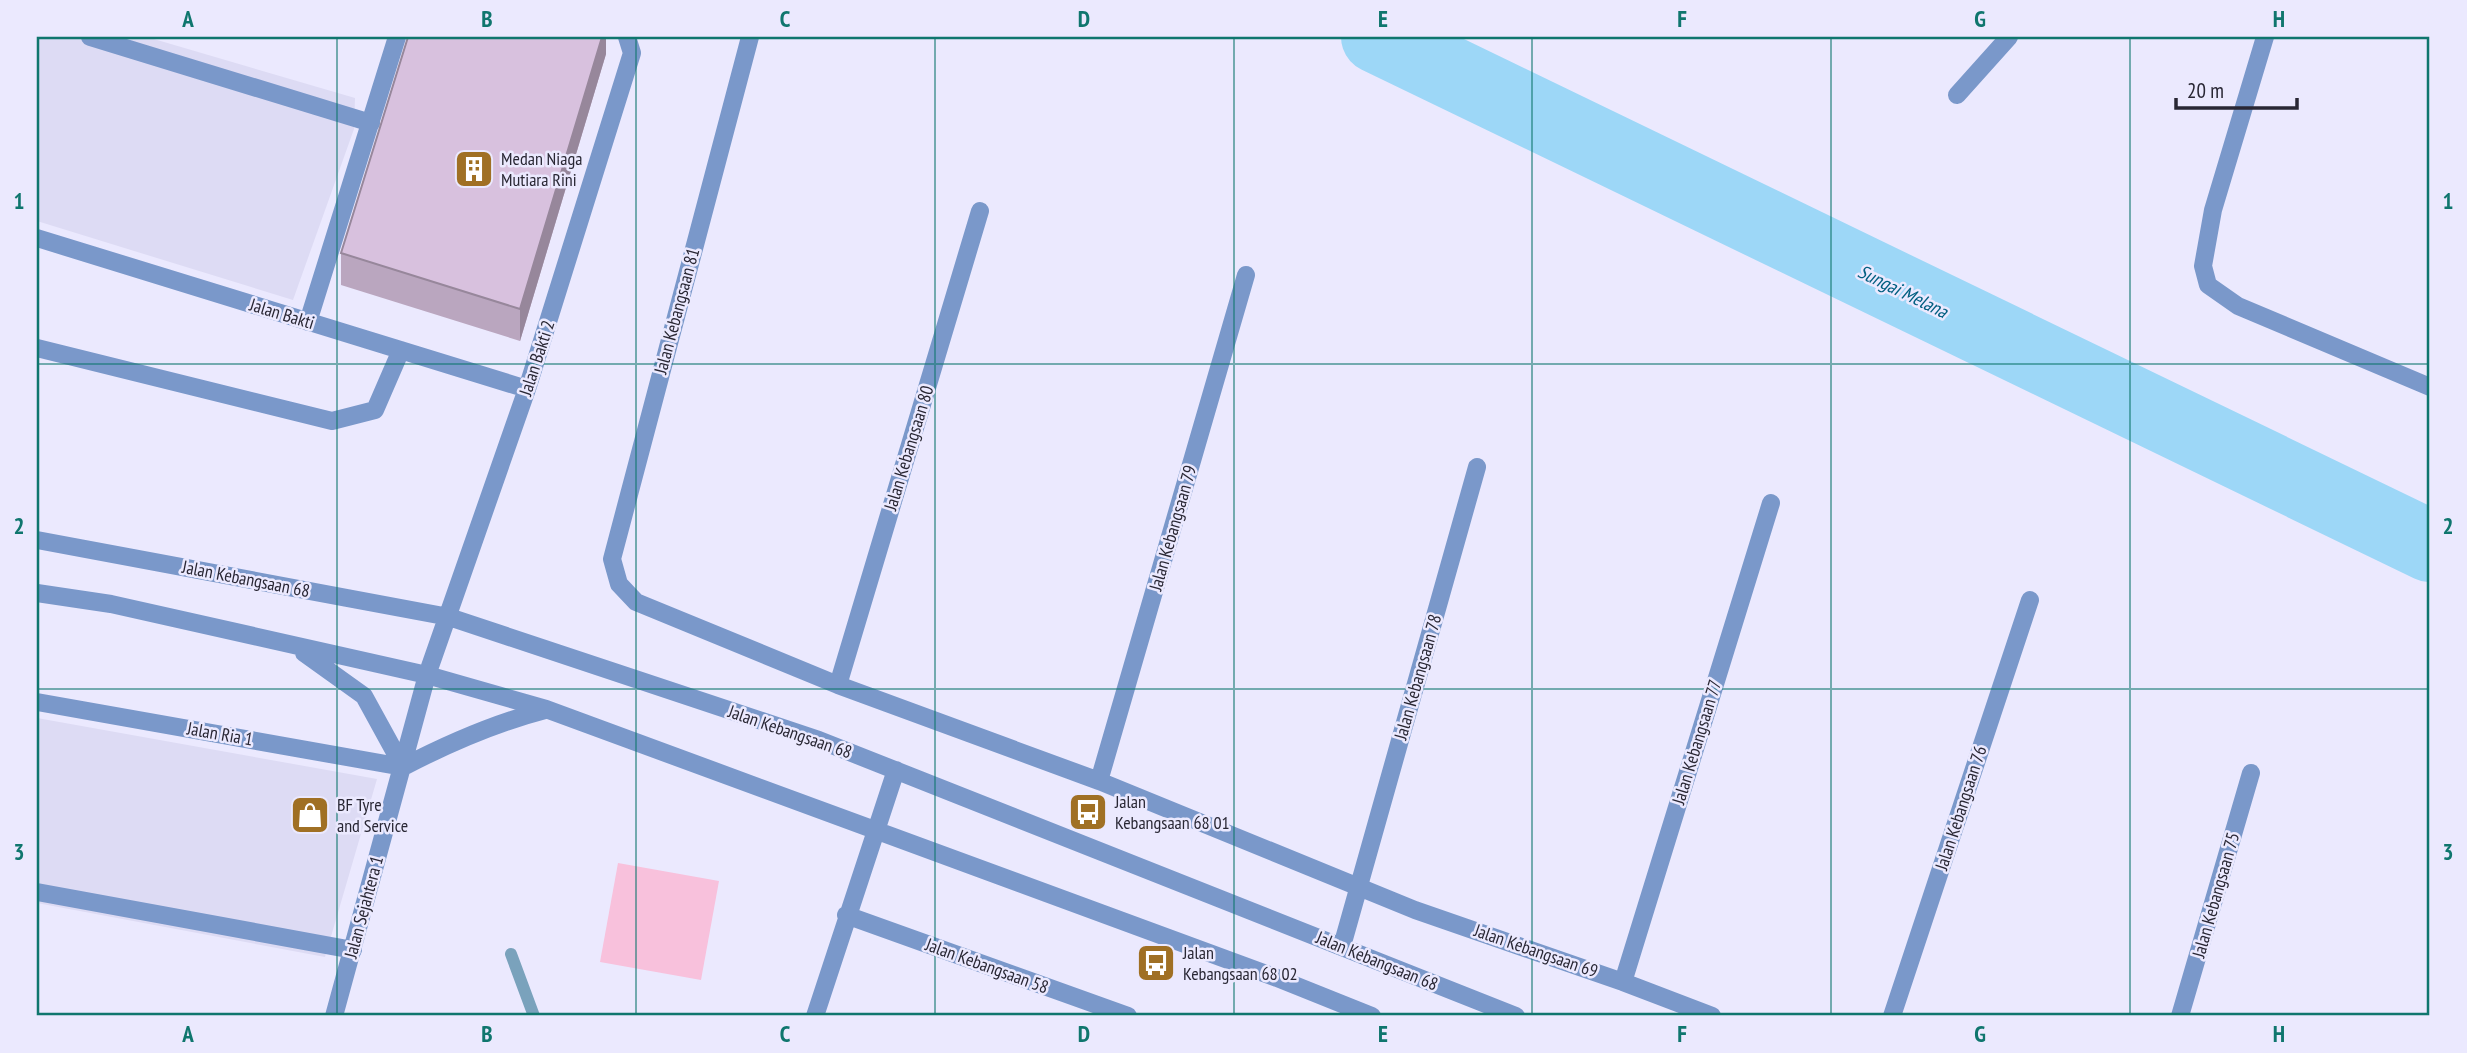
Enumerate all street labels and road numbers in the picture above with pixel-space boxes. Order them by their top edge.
street label: Jalan Kebangsaan 81 [648,245,704,377]
street label: Jalan Bakti [246,293,317,334]
street label: Jalan Bakti 2 [513,317,560,399]
street label: Jalan Kebangsaan 80 [878,383,938,514]
street label: Jalan Kebangsaan 79 [1143,463,1201,594]
street label: Jalan Kebangsaan 68 [179,555,312,602]
street label: Jalan Kebangsaan 78 [1388,612,1446,743]
street label: Jalan Kebangsaan 77 [1666,677,1726,808]
street label: Jalan Kebangsaan 68 [724,699,855,763]
street label: Jalan Ria 1 [184,716,255,751]
street label: Jalan Kebangsaan 76 [1929,743,1991,874]
street label: Jalan Kebangsaan 75 [2186,830,2244,961]
street label: Jalan Sejahtera 1 [339,853,388,962]
street label: Jalan Kebangsaan 69 [1470,918,1601,982]
street label: Jalan Kebangsaan 68 [1312,925,1441,995]
street label: Jalan Kebangsaan 58 [922,932,1052,998]

